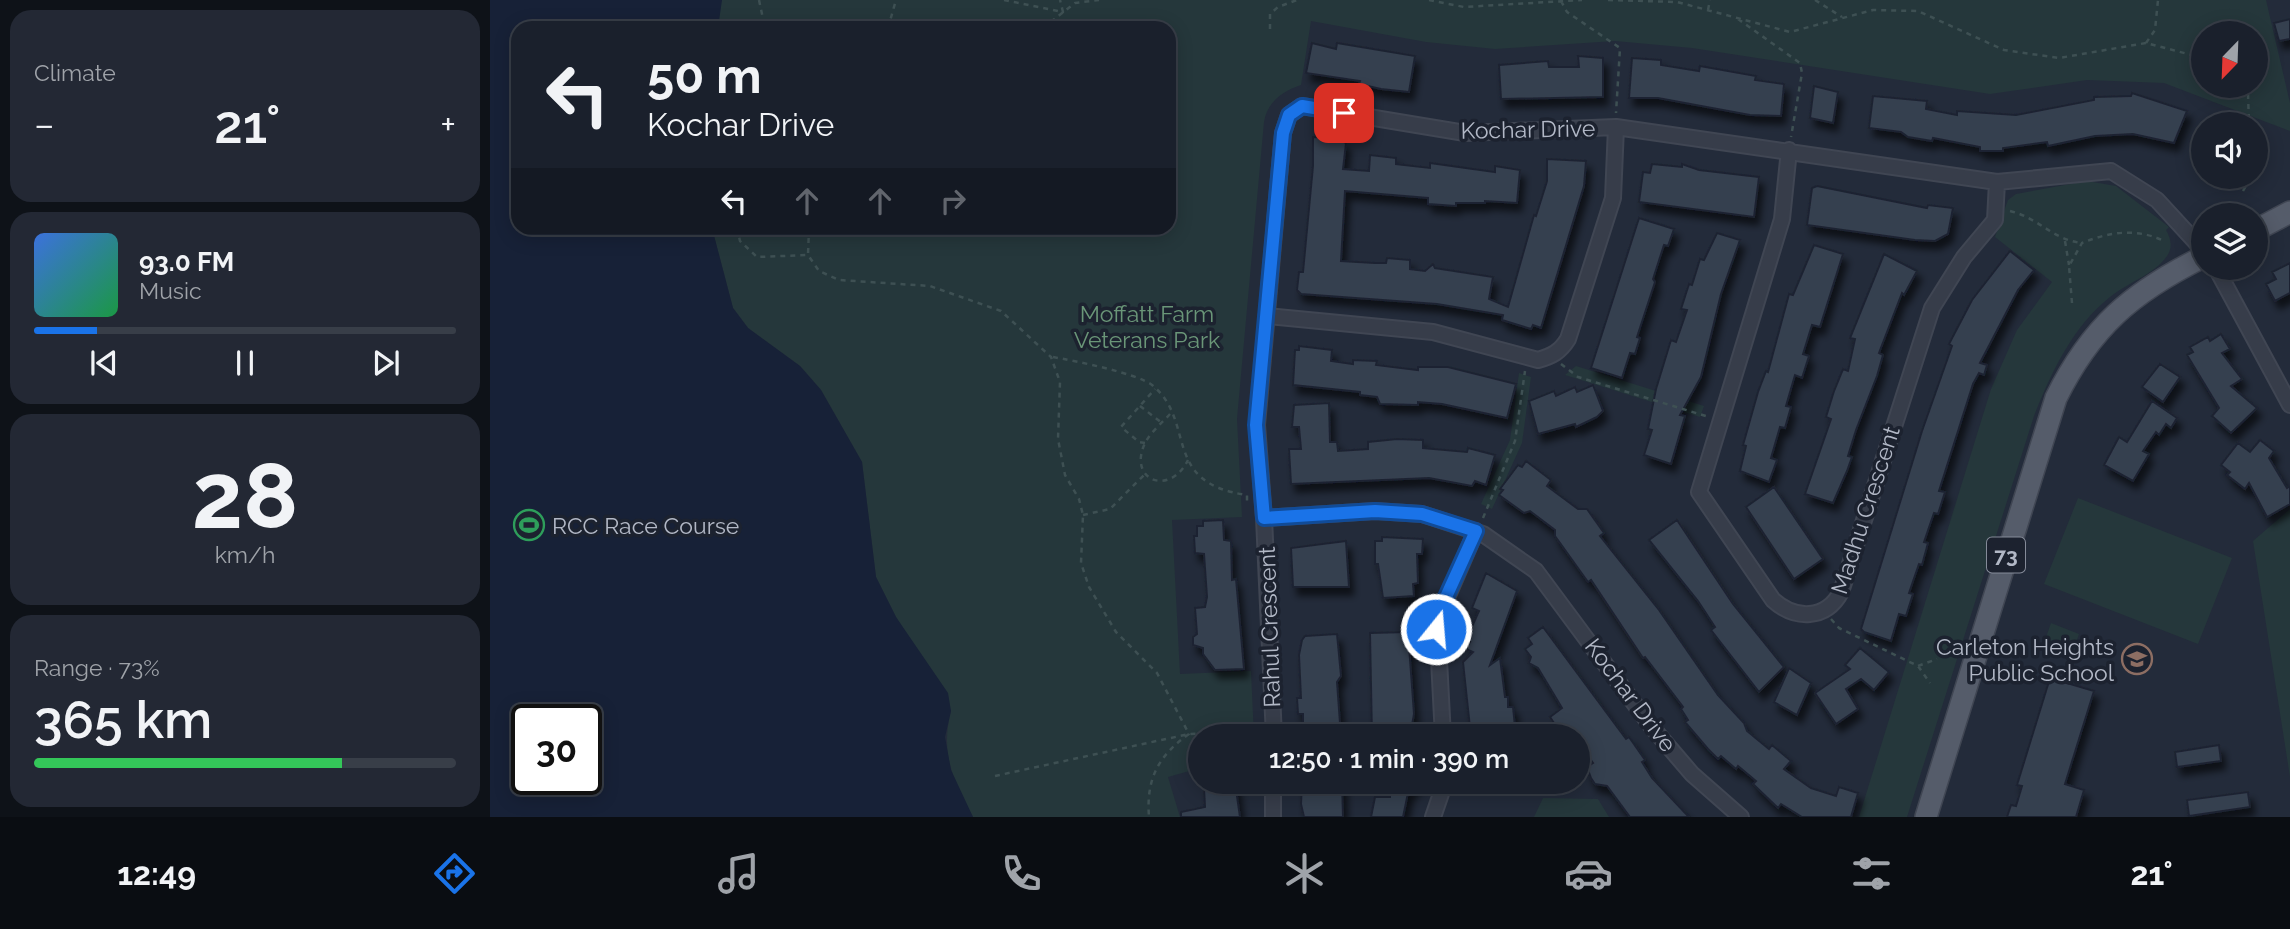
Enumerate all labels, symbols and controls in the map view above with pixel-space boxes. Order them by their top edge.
north arrow [2191,21,2268,98]
map controls [2191,21,2268,280]
text: 50 m [647,47,762,104]
icon: left [532,49,623,140]
text: Climate [34,59,116,86]
pin [1314,83,1374,143]
text: 21° [214,94,281,155]
icon: arrive [1325,94,1363,132]
text: − [34,102,54,147]
text: + [440,102,456,147]
text: Kochar Drive [647,106,834,143]
button: sound [2191,112,2268,189]
street label: Kochar Drive [1460,114,1596,144]
icon: left [715,182,753,220]
icon: ahead [788,182,826,220]
icon: ahead [861,182,899,220]
icon: right [934,182,972,220]
button: layers [2191,203,2268,280]
text: 93.0 FM [139,247,234,277]
text: Music [139,277,202,304]
park label: Moffatt Farm Veterans Park [1074,300,1220,353]
icon: previous [85,344,123,382]
icon: pause [226,344,264,382]
icon: next [367,344,405,382]
street label: Madhu Crescent [1825,422,1905,597]
text: 28 [192,442,298,549]
sports icon: RCC Race Course [512,508,546,542]
place label: RCC Race Course [552,512,739,539]
road number: 73 [1987,538,2025,572]
text: km/h [215,541,275,568]
street label: Rahul Crescent [1253,546,1285,708]
position arrow [1399,592,1473,666]
street label: Kochar Drive [1580,633,1682,757]
place label: Carleton Heights Public School [1936,633,2115,686]
school or university icon: Carleton Heights Public School [2120,642,2154,676]
text: Range · 73% [34,654,160,681]
text: 365 km [34,689,212,750]
speed limit sign: 30 [511,704,602,795]
text: 12:50 · 1 min · 390 m [1269,744,1509,774]
icon: directions [430,849,479,898]
icon: music [714,849,763,898]
icon: phone [997,849,1046,898]
icon: climate [1280,849,1329,898]
icon: car [1564,849,1613,898]
icon: filters [1847,849,1896,898]
text: 12:49 [117,855,196,892]
text: 21° [2130,855,2173,892]

